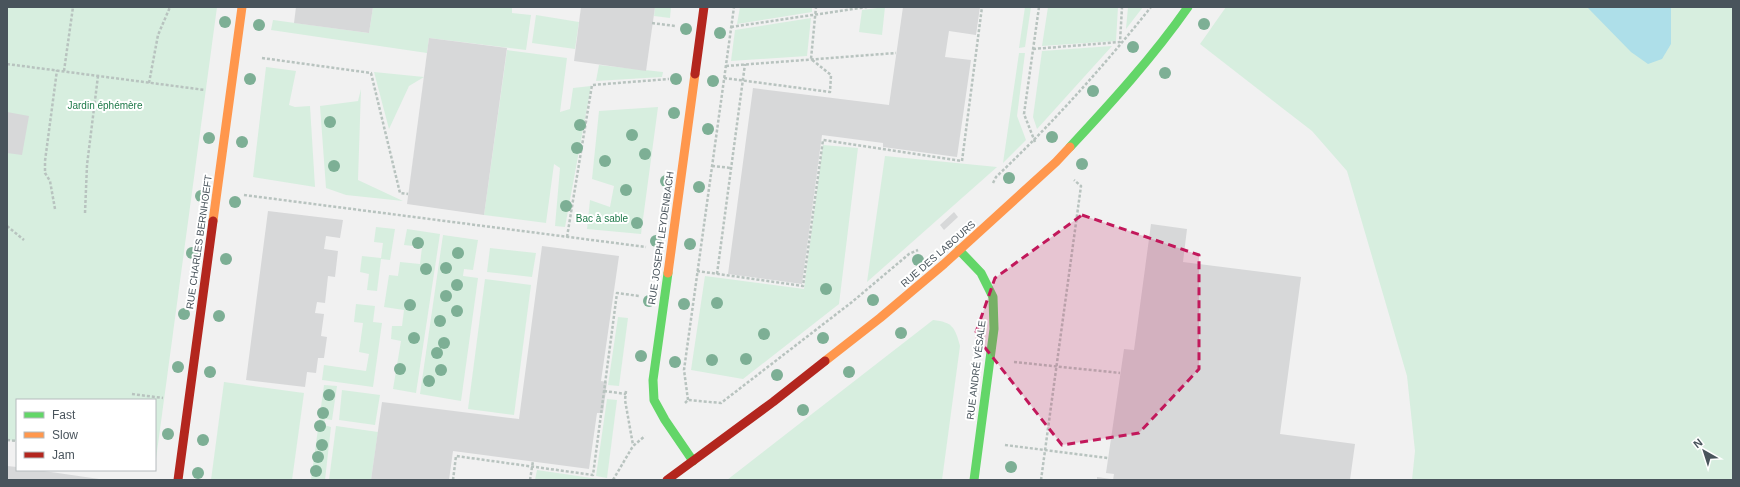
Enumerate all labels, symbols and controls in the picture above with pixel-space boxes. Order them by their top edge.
park label: Jardin éphémère [67,100,143,111]
street label: RUE JOSEPH LEYDENBACH [646,171,676,305]
street label: RUE CHARLES BERNHOEFT [184,174,214,310]
park label: Bac à sable [576,213,629,224]
street label: RUE DES LABOURS [899,218,978,289]
street label: RUE ANDRÉ VÉSALE [963,319,988,420]
legend [16,399,156,471]
text: Fast [52,408,76,422]
text: Slow [52,428,78,442]
north arrow [1684,431,1724,471]
text: N [1691,436,1705,450]
text: Jam [52,448,75,462]

